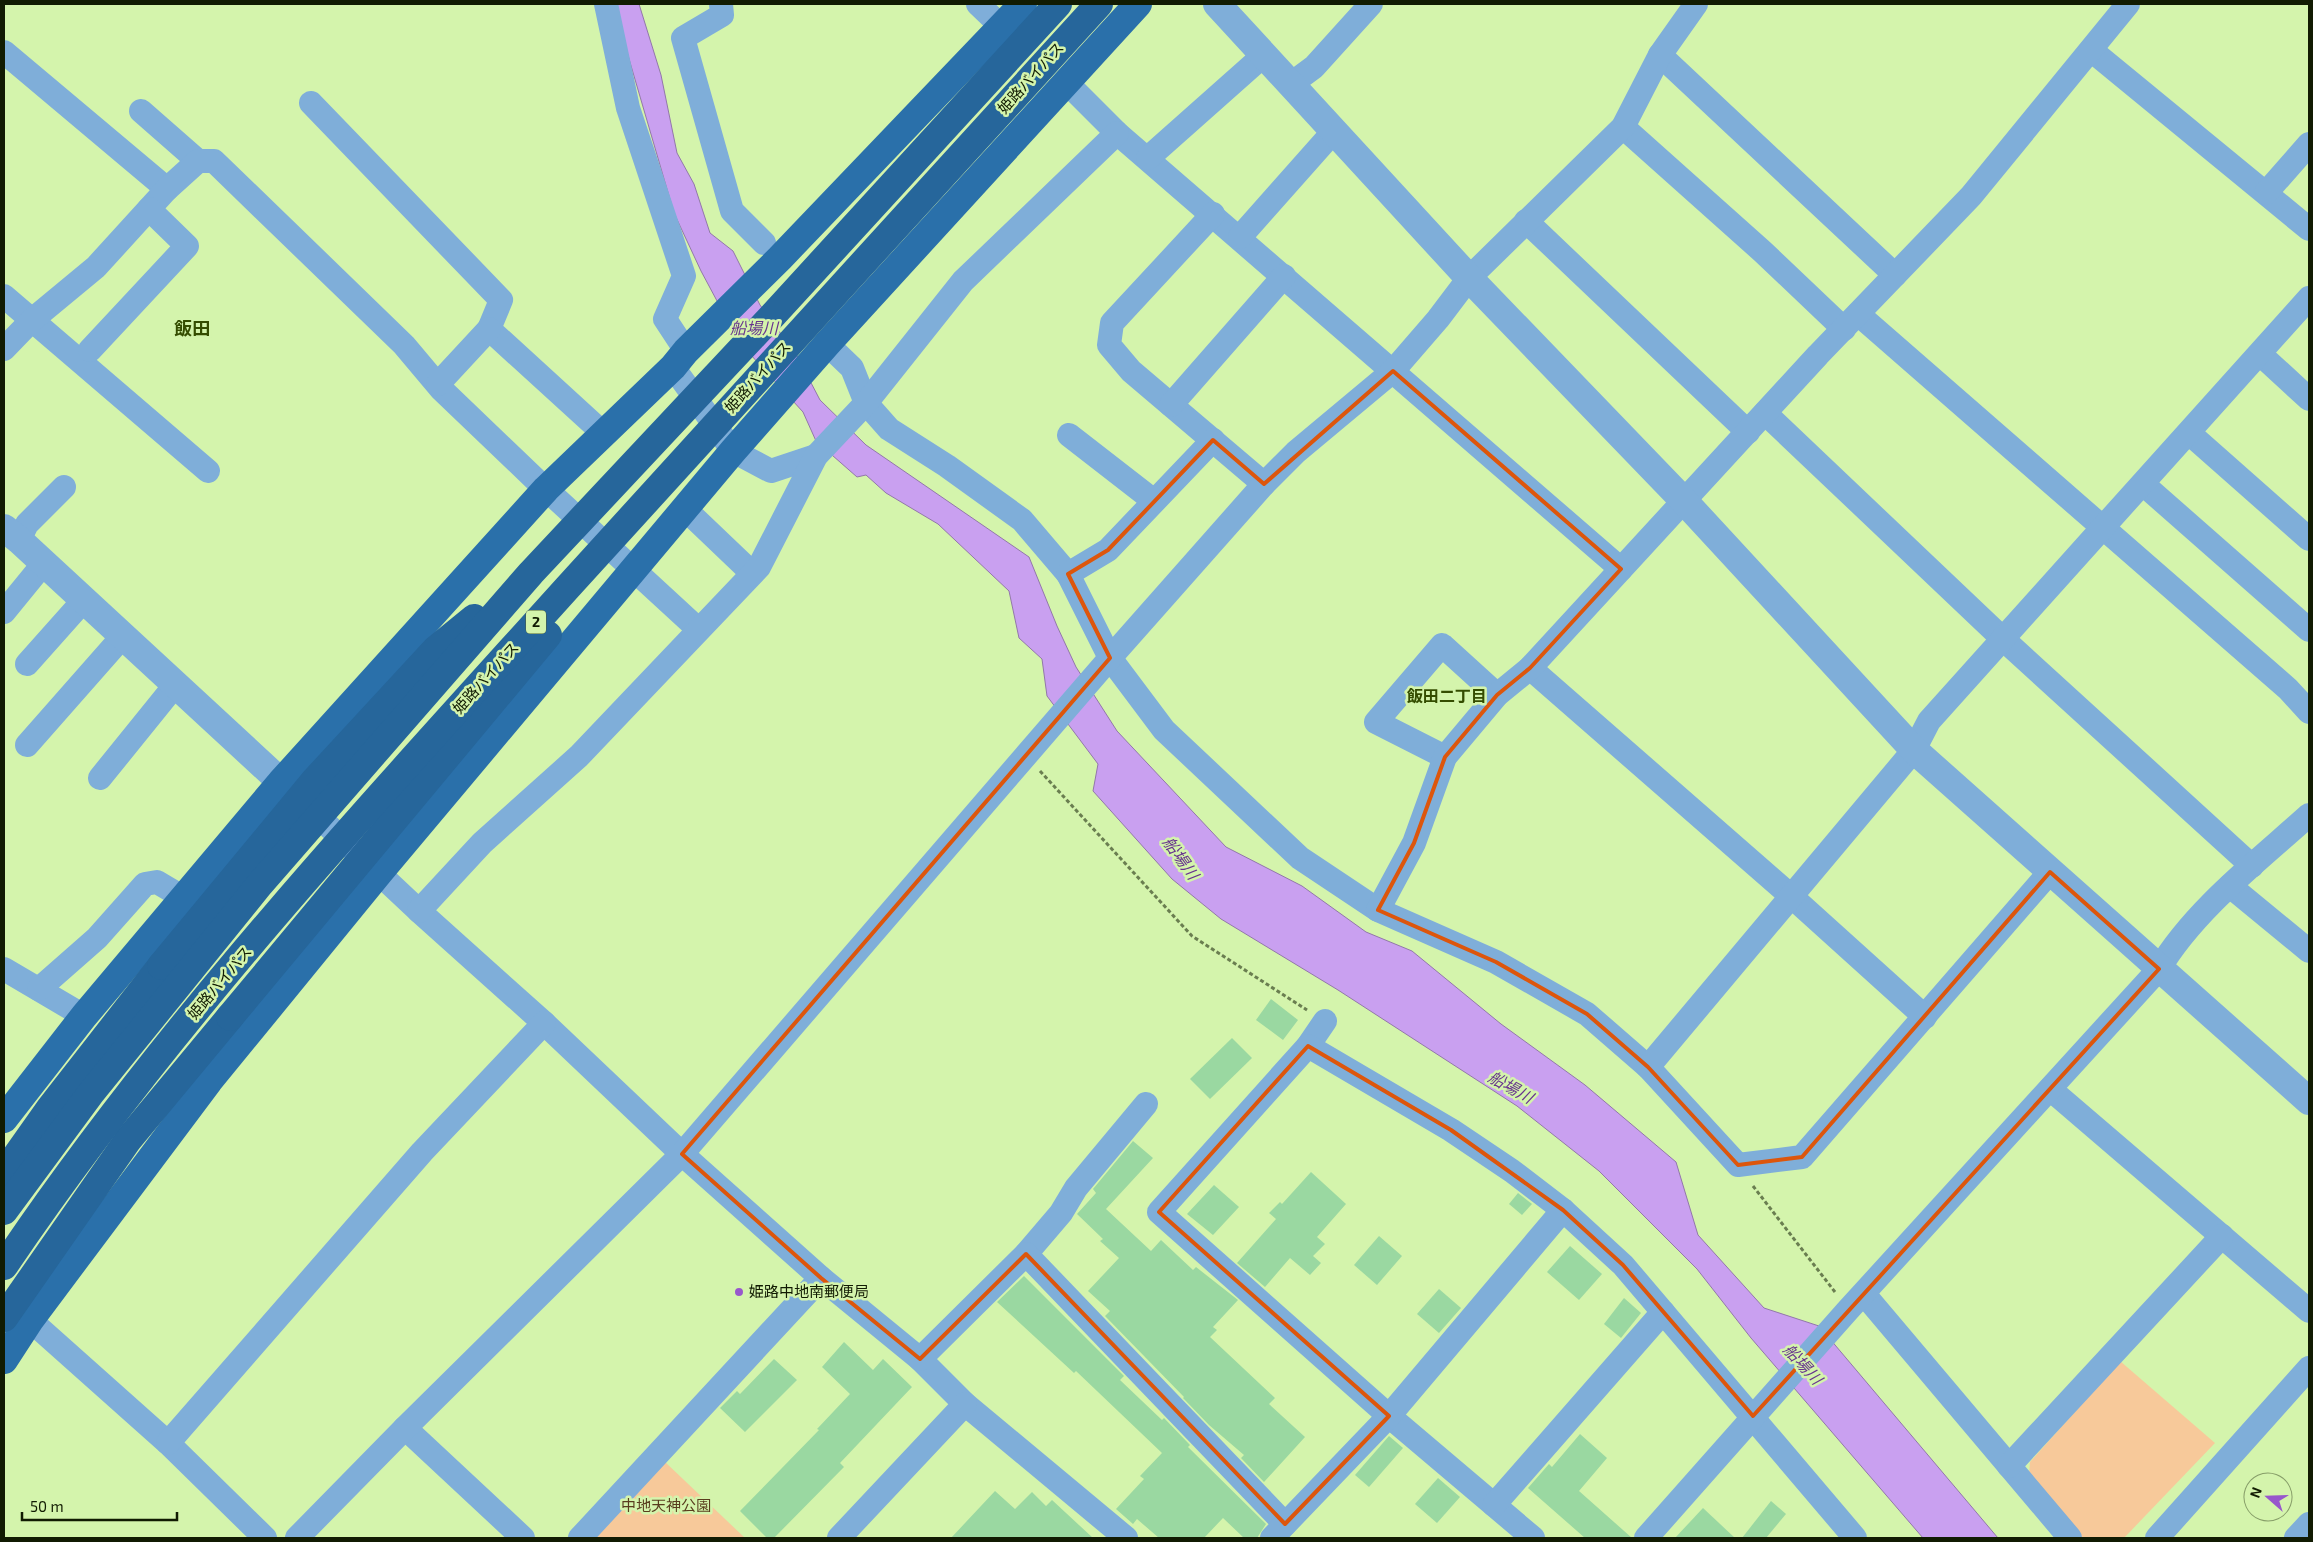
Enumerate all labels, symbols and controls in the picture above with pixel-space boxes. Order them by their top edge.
street label: 姫路バイパス [994,38,1067,117]
district label: 飯田 [174,317,210,339]
water label: 船場川 [730,318,780,337]
street label: 姫路バイパス [721,337,794,416]
road number: 2 [526,610,546,634]
street label: 姫路バイパス [449,638,522,717]
district label: 飯田二丁目 [1406,686,1487,705]
water label: 船場川 [1160,833,1204,884]
street label: 姫路バイパス [184,942,255,1023]
water label: 船場川 [1486,1067,1539,1107]
place label: 姫路中地南郵便局 [749,1282,869,1300]
marker: 姫路中地南郵便局 [733,1286,745,1298]
water label: 船場川 [1780,1340,1828,1389]
north arrow [2243,1472,2293,1522]
text: N [2246,1485,2265,1500]
scale bar [22,1490,178,1522]
park label: 中地天神公園 [621,1496,711,1514]
text: 50 m [30,1497,64,1515]

